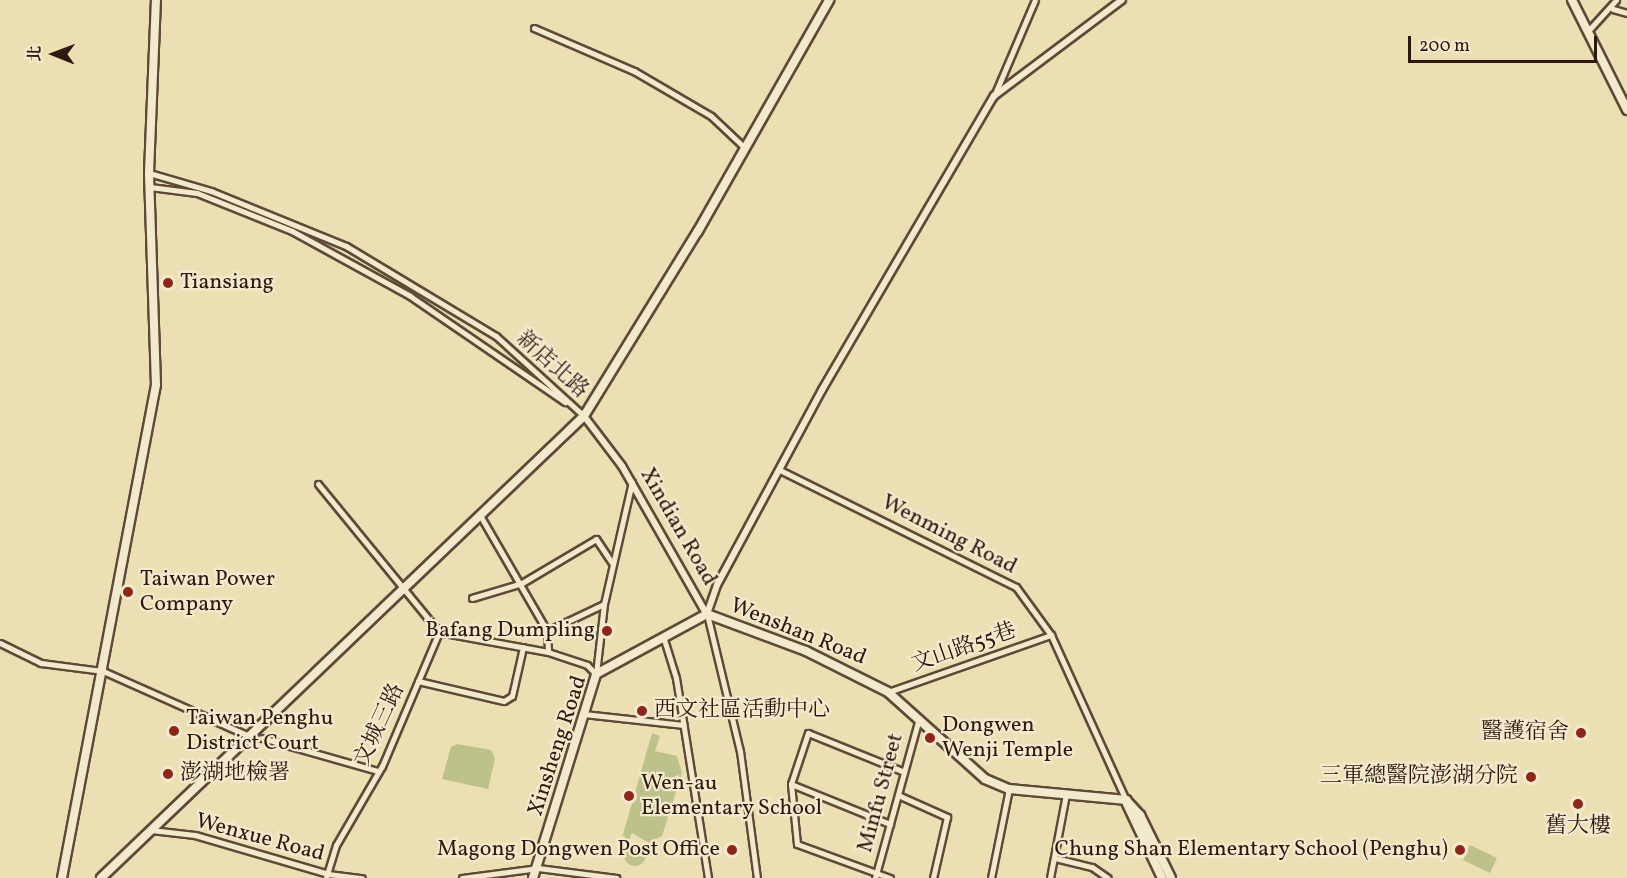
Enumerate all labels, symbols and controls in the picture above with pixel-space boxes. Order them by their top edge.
north arrow [24,24,84,84]
scale bar [1411,24,1600,62]
text: 200 m [1419,34,1470,59]
text: 北 [25,45,47,62]
place label: Tiansiang [180,270,274,296]
marker: Tiansiang [161,276,175,290]
street label: 新店北路 [510,326,594,404]
street label: Xindian Road [634,463,722,591]
street label: Wenming Road [877,490,1021,580]
place label: Taiwan Power Company [140,566,275,618]
marker: Taiwan Power Company [121,585,135,599]
street label: Wenshan Road [726,593,870,671]
place label: Bafang Dumpling [425,618,595,644]
street label: 文山路55巷 [908,618,1020,678]
marker: Bafang Dumpling [600,624,614,638]
street label: Xinsheng Road [523,673,593,819]
street label: 文城三路 [349,680,411,770]
place label: 西文社區活動中心 [654,698,830,724]
marker: 西文社區活動中心 [635,704,649,718]
place label: Taiwan Penghu District Court [186,705,333,756]
place label: Dongwen Wenji Temple [942,712,1074,764]
place label: 醫護宿舍 [1481,720,1569,746]
marker: Taiwan Penghu District Court [167,724,181,738]
marker: 醫護宿舍 [1574,726,1588,740]
street label: Minfu Street [852,731,910,855]
marker: Dongwen Wenji Temple [923,731,937,745]
place label: 澎湖地檢署 [180,761,290,787]
place label: 三軍總醫院澎湖分院 [1320,764,1518,790]
marker: 澎湖地檢署 [161,767,175,781]
marker: 三軍總醫院澎湖分院 [1522,768,1540,786]
place label: Wen-au Elementary School [641,770,823,822]
marker: Wen-au Elementary School [622,789,636,803]
marker: 舊大樓 [1571,797,1585,811]
street label: Wenxue Road [193,808,327,868]
place label: 舊大樓 [1545,814,1611,840]
place label: Magong Dongwen Post Office [437,837,720,863]
place label: Chung Shan Elementary School (Penghu) [1054,837,1448,863]
marker: Magong Dongwen Post Office [725,843,739,857]
marker: Chung Shan Elementary School (Penghu) [1453,843,1467,857]

